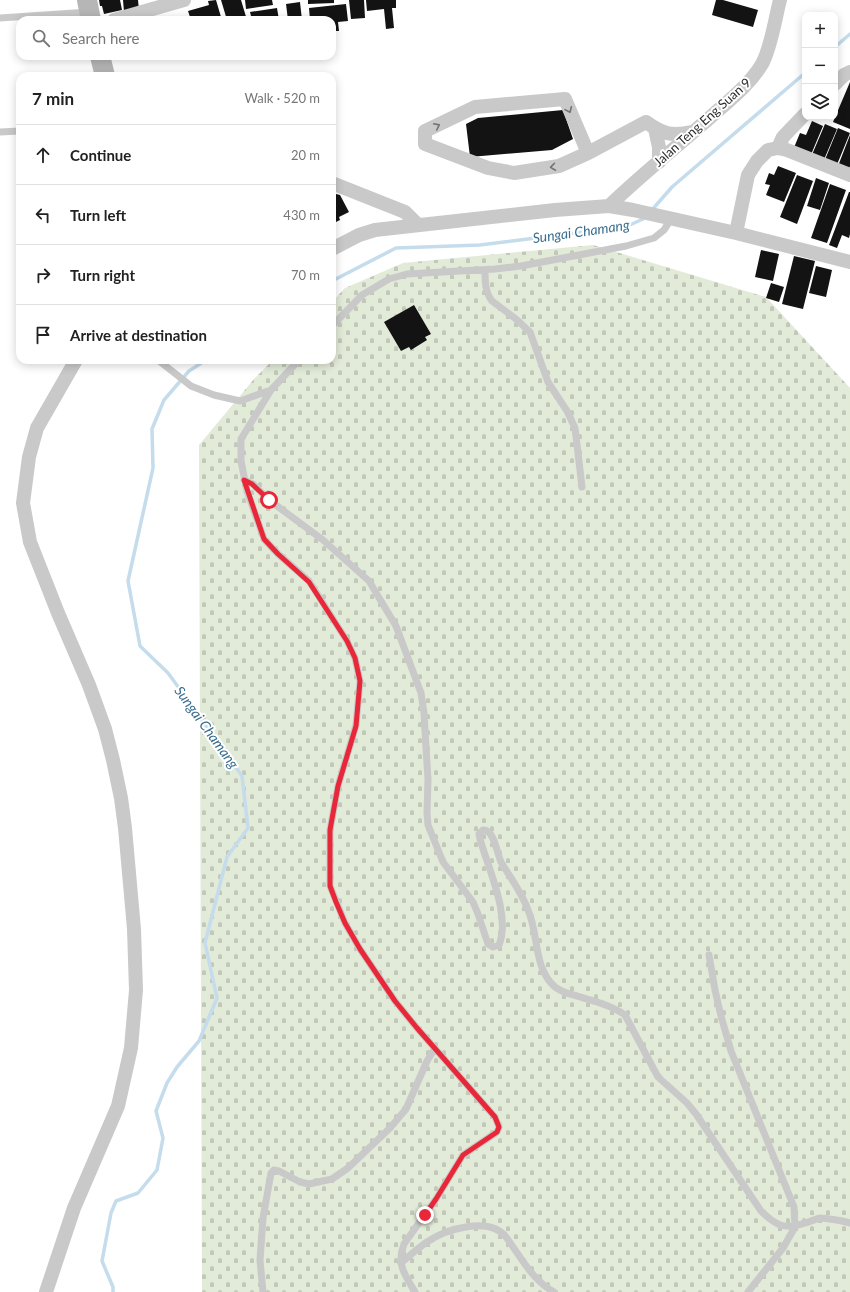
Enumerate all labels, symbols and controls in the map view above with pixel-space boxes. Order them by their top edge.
map controls [802,12,838,120]
button: + [802,12,838,48]
search box [16,16,336,60]
icon: search [30,27,52,49]
text: Search here [62,29,139,47]
button: − [802,48,838,84]
street label: Jalan Teng Eng Suan 9 [650,74,754,170]
button: layers [802,84,838,120]
text: 7 min [32,88,74,109]
text: Walk · 520 m [244,90,320,106]
one-way arrow [565,106,573,113]
one-way arrow [432,123,440,131]
icon: ahead [32,144,54,166]
text: Continue [70,146,131,164]
text: 20 m [291,147,320,163]
one-way arrow [549,162,556,171]
icon: left [32,204,54,226]
text: Turn left [70,206,126,224]
text: 430 m [283,207,320,223]
water label: Sungai Chamang [531,216,631,246]
icon: right [32,264,54,286]
text: Turn right [70,266,135,284]
text: 70 m [291,267,320,283]
icon: arrive [32,324,54,346]
text: Arrive at destination [70,326,207,344]
route start [260,491,278,509]
water label: Sungai Chamang [171,682,243,772]
route end [416,1206,434,1224]

